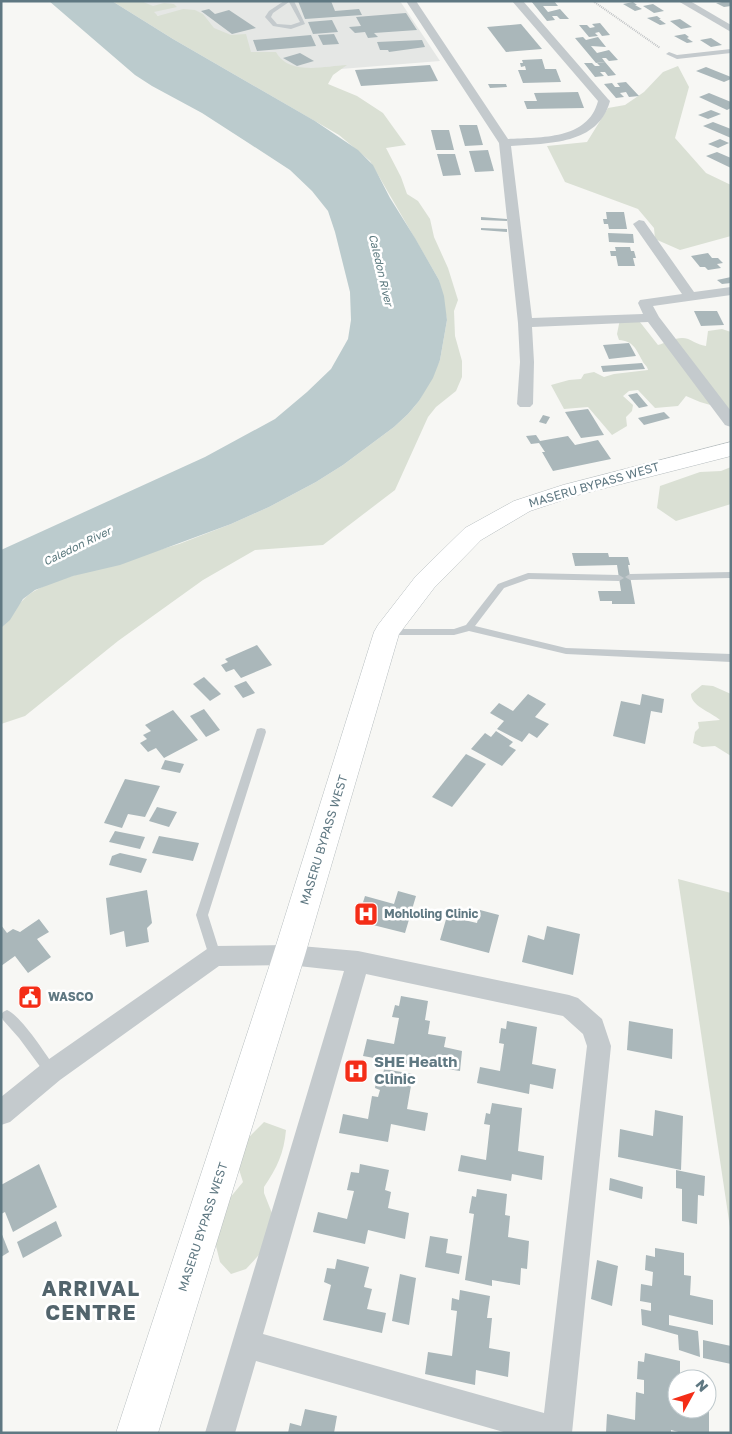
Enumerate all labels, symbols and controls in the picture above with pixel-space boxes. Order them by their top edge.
water label: Caledon River [367,233,396,309]
street label: MASERU BYPASS WEST [527,459,661,510]
water label: Caledon River [41,523,114,567]
street label: MASERU BYPASS WEST [297,772,351,907]
hospital icon: Mohloling Clinic [353,901,379,927]
place label: Mohloling Clinic [384,906,479,921]
public building icon: WASCO [17,984,43,1010]
place label: WASCO [48,989,94,1004]
place label: SHE Health Clinic [374,1052,457,1087]
hospital icon: SHE Health Clinic [343,1058,369,1084]
street label: MASERU BYPASS WEST [174,1160,231,1294]
district label: ARRIVAL CENTRE [42,1275,140,1325]
north arrow [667,1369,717,1419]
text: N [692,1376,712,1395]

